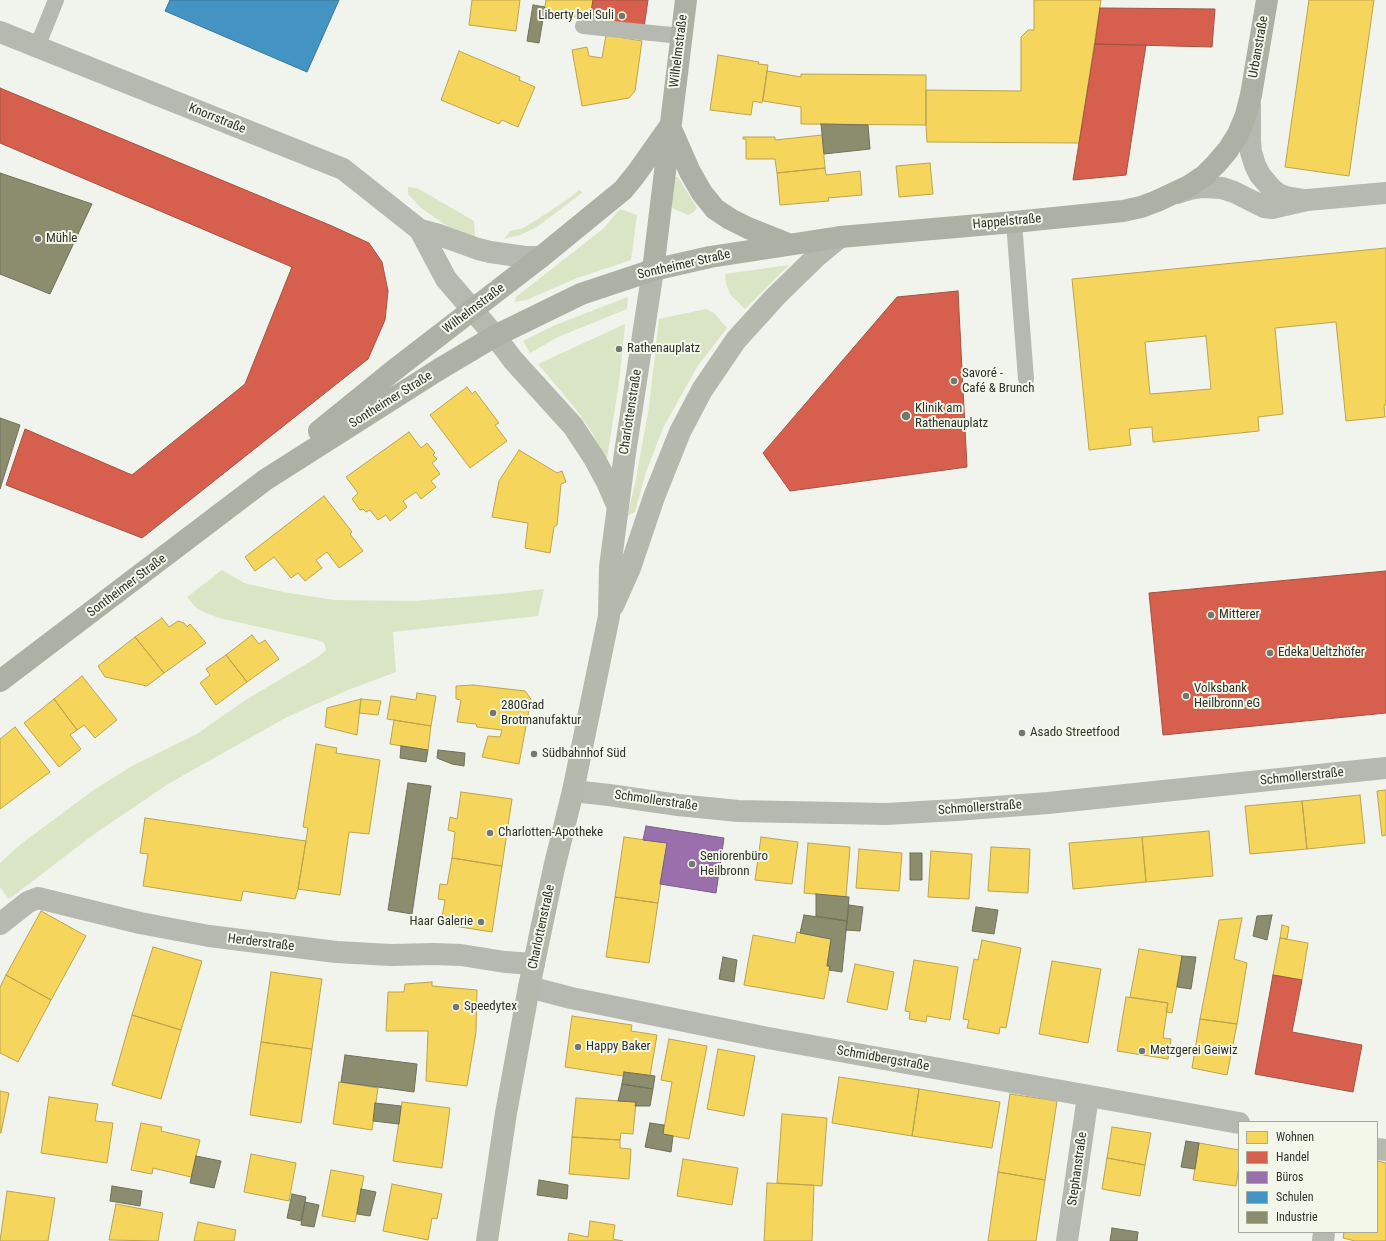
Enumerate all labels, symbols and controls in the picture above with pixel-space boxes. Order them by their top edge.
place label: Liberty bei Suli [538,8,614,24]
marker: Liberty bei Suli [617,11,627,21]
street label: Wilhelmstraße [667,14,691,88]
street label: Urbanstraße [1246,15,1272,79]
street label: Knorrstraße [186,100,248,138]
street label: Happelstraße [972,211,1042,233]
place label: Mühle [46,231,77,247]
marker: Mühle [33,234,43,244]
street label: Sontheimer Straße [636,247,732,283]
street label: Wilhelmstraße [440,281,508,337]
place label: Rathenauplatz [627,341,700,357]
marker: Rathenauplatz [614,344,624,354]
place label: Savoré - Café & Brunch [962,366,1035,397]
street label: Sontheimer Straße [347,368,435,432]
street label: Charlottenstraße [617,368,645,456]
marker: Savoré - Café & Brunch [949,376,959,386]
place label: Klinik am Rathenauplatz [915,401,988,432]
marker: Klinik am Rathenauplatz [900,410,912,422]
street label: Sontheimer Straße [84,551,170,621]
place label: Mitterer [1219,607,1259,623]
marker: Mitterer [1206,610,1216,620]
place label: Edeka Ueltzhöfer [1278,645,1365,661]
marker: Edeka Ueltzhöfer [1265,648,1275,658]
place label: Volksbank Heilbronn eG [1194,681,1260,712]
marker: Volksbank Heilbronn eG [1181,691,1191,701]
place label: 280Grad Brotmanufaktur [501,698,581,729]
marker: 280Grad Brotmanufaktur [488,708,498,718]
place label: Asado Streetfood [1030,725,1120,741]
marker: Asado Streetfood [1017,728,1027,738]
place label: Südbahnhof Süd [542,746,626,762]
marker: Südbahnhof Süd [529,749,539,759]
street label: Schmollerstraße [1259,765,1345,789]
street label: Schmollerstraße [613,787,699,815]
street label: Schmollerstraße [938,797,1022,819]
place label: Charlotten-Apotheke [498,825,603,841]
marker: Charlotten-Apotheke [485,828,495,838]
place label: Seniorenbüro Heilbronn [700,849,768,880]
marker: Seniorenbüro Heilbronn [687,859,697,869]
street label: Charlottenstraße [525,883,559,971]
place label: Haar Galerie [410,914,473,930]
marker: Haar Galerie [476,917,486,927]
street label: Herderstraße [227,931,295,955]
place label: Speedytex [464,999,517,1015]
marker: Speedytex [451,1002,461,1012]
place label: Happy Baker [586,1039,651,1055]
marker: Happy Baker [573,1042,583,1052]
street label: Schmidbergstraße [836,1043,930,1075]
place label: Metzgerei Geiwiz [1150,1043,1238,1059]
marker: Metzgerei Geiwiz [1137,1046,1147,1056]
legend [1238,1121,1378,1233]
text: Wohnen [1276,1130,1314,1144]
street label: Stephanstraße [1065,1131,1091,1207]
text: Handel [1276,1150,1309,1164]
text: Büros [1276,1170,1303,1184]
text: Schulen [1276,1190,1314,1204]
text: Industrie [1276,1210,1318,1224]

